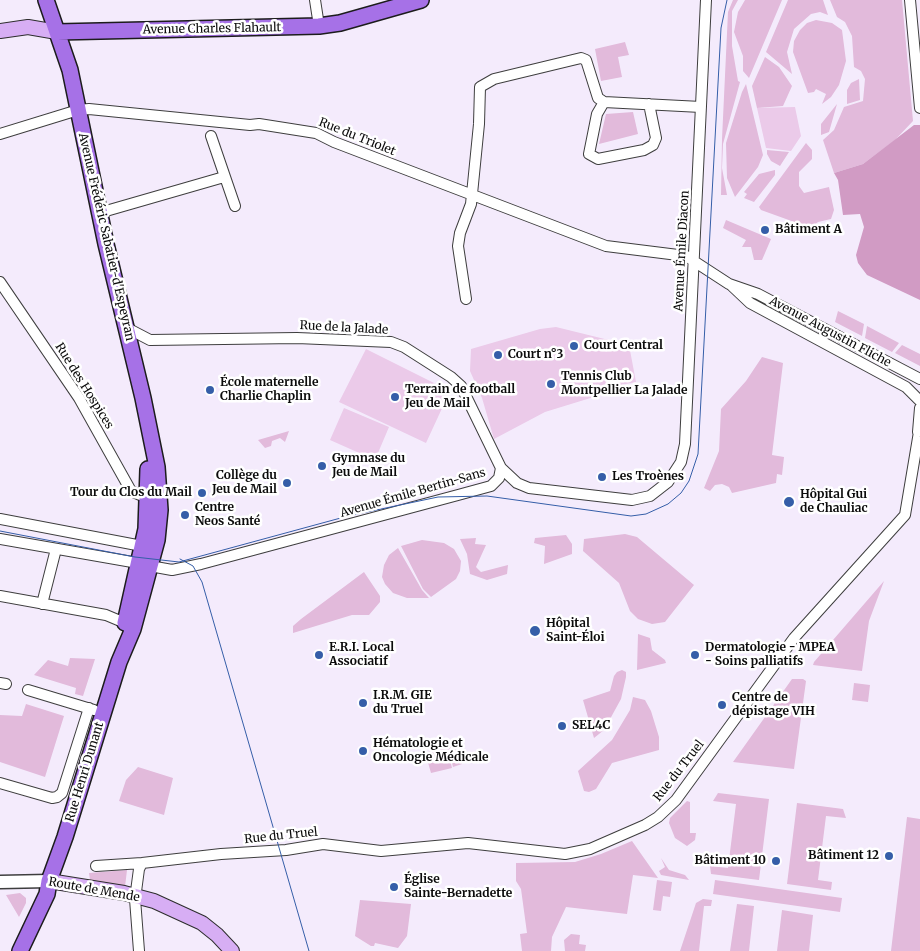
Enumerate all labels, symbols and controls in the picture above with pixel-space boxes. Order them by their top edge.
street label: Avenue Charles Flahault [143,21,281,37]
street label: Rue du Triolet [317,115,397,159]
street label: Avenue Frédéric Sabatier-d'Espeyran [75,132,137,342]
street label: Avenue Émile Diacon [672,190,692,312]
place label: Bâtiment A [775,223,842,237]
marker: Bâtiment A [759,224,771,236]
street label: Avenue Augustin Fliche [767,294,893,370]
street label: Rue de la Jalade [299,318,389,338]
place label: Court Central [584,339,663,353]
street label: Rue des Hospices [52,340,116,432]
marker: Court Central [568,340,580,352]
place label: Court n°3 [508,348,563,362]
marker: Court n°3 [492,349,504,361]
place label: Tennis Club Montpellier La Jalade [561,370,687,398]
place label: École maternelle Charlie Chaplin [220,376,318,404]
marker: Tennis Club Montpellier La Jalade [545,378,557,390]
place label: Terrain de football Jeu de Mail [405,383,515,411]
marker: École maternelle Charlie Chaplin [204,384,216,396]
marker: Terrain de football Jeu de Mail [389,391,401,403]
place label: Gymnase du Jeu de Mail [332,452,405,480]
marker: Gymnase du Jeu de Mail [316,460,328,472]
street label: Avenue Émile Bertin-Sans [339,465,487,521]
place label: Collège du Jeu de Mail [212,469,277,497]
place label: Les Troènes [612,470,684,484]
marker: Les Troènes [596,471,608,483]
marker: Collège du Jeu de Mail [281,477,293,489]
place label: Tour du Clos du Mail [70,486,192,500]
marker: Tour du Clos du Mail [196,487,208,499]
place label: Hôpital Gui de Chauliac [800,488,868,516]
marker: Hôpital Gui de Chauliac [782,495,796,509]
place label: Centre Neos Santé [195,501,260,529]
marker: Centre Neos Santé [179,509,191,521]
place label: Hôpital Saint-Éloi [546,617,605,645]
marker: Hôpital Saint-Éloi [528,624,542,638]
place label: E.R.I. Local Associatif [329,641,394,669]
place label: Dermatologie - MPEA - Soins palliatifs [705,641,835,669]
marker: E.R.I. Local Associatif [313,649,325,661]
marker: Dermatologie - MPEA - Soins palliatifs [689,649,701,661]
place label: I.R.M. GIE du Truel [373,689,432,717]
place label: Centre de dépistage VIH [732,691,815,719]
marker: I.R.M. GIE du Truel [357,697,369,709]
marker: Centre de dépistage VIH [716,699,728,711]
place label: SEL4C [572,719,610,733]
street label: Rue Henri Dunant [63,720,107,824]
marker: SEL4C [556,720,568,732]
place label: Hématologie et Oncologie Médicale [373,737,489,765]
street label: Rue du Truel [651,738,707,804]
marker: Hématologie et Oncologie Médicale [357,745,369,757]
street label: Rue du Truel [244,825,318,847]
place label: Bâtiment 12 [808,849,879,863]
marker: Bâtiment 12 [883,850,895,862]
place label: Bâtiment 10 [695,854,766,868]
marker: Bâtiment 10 [770,855,782,867]
place label: Église Sainte-Bernadette [404,873,512,901]
street label: Route de Mende [47,875,141,905]
marker: Église Sainte-Bernadette [388,881,400,893]

